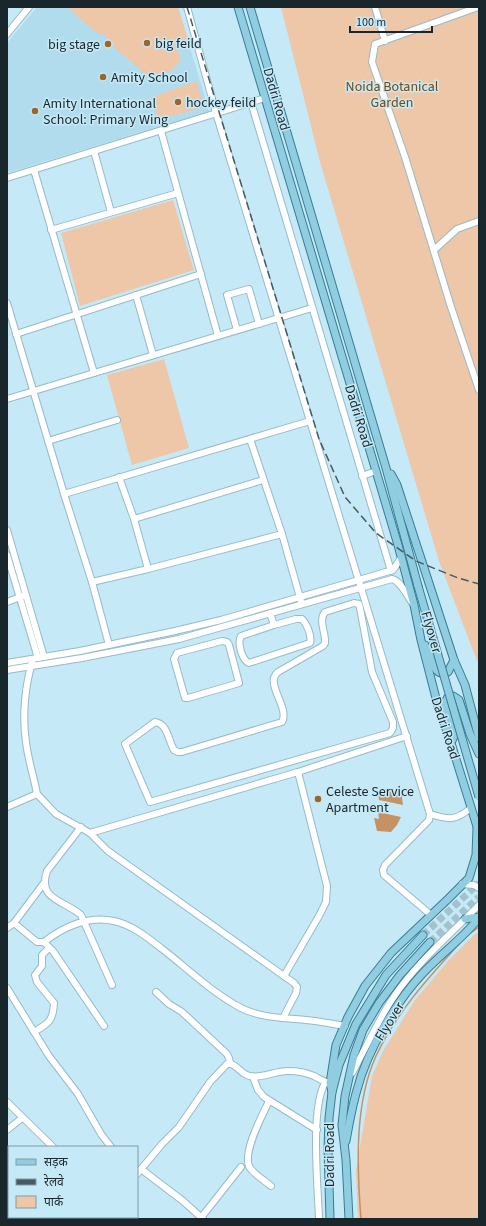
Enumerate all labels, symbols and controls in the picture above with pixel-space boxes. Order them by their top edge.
scale bar [350,8,432,34]
text: 100 m [356,14,386,31]
place label: big feild [155,34,202,54]
place label: big stage [48,35,100,55]
marker: big feild [142,38,152,48]
marker: big stage [103,39,113,49]
street label: Dadri Road [258,65,295,133]
place label: Amity School [111,68,188,88]
marker: Amity School [98,72,108,82]
park label: Noida Botanical Garden [346,77,439,113]
place label: hockey feild [186,93,256,113]
place label: Amity International School: Primary Wing [43,94,168,130]
marker: hockey feild [173,97,183,107]
marker: Amity International School: Primary Wing [30,106,40,116]
street label: Dadri Road [339,382,377,450]
street label: Flyover [416,609,447,656]
street label: Dadri Road [426,695,465,762]
place label: Celeste Service Apartment [326,782,414,818]
marker: Celeste Service Apartment [313,794,323,804]
street label: Flyover [370,998,410,1045]
street label: Dadri Road [320,1123,340,1187]
legend [8,1146,138,1218]
text: सड़क [44,1154,69,1171]
text: रेलवे [44,1174,64,1191]
text: पार्क [44,1194,64,1211]

